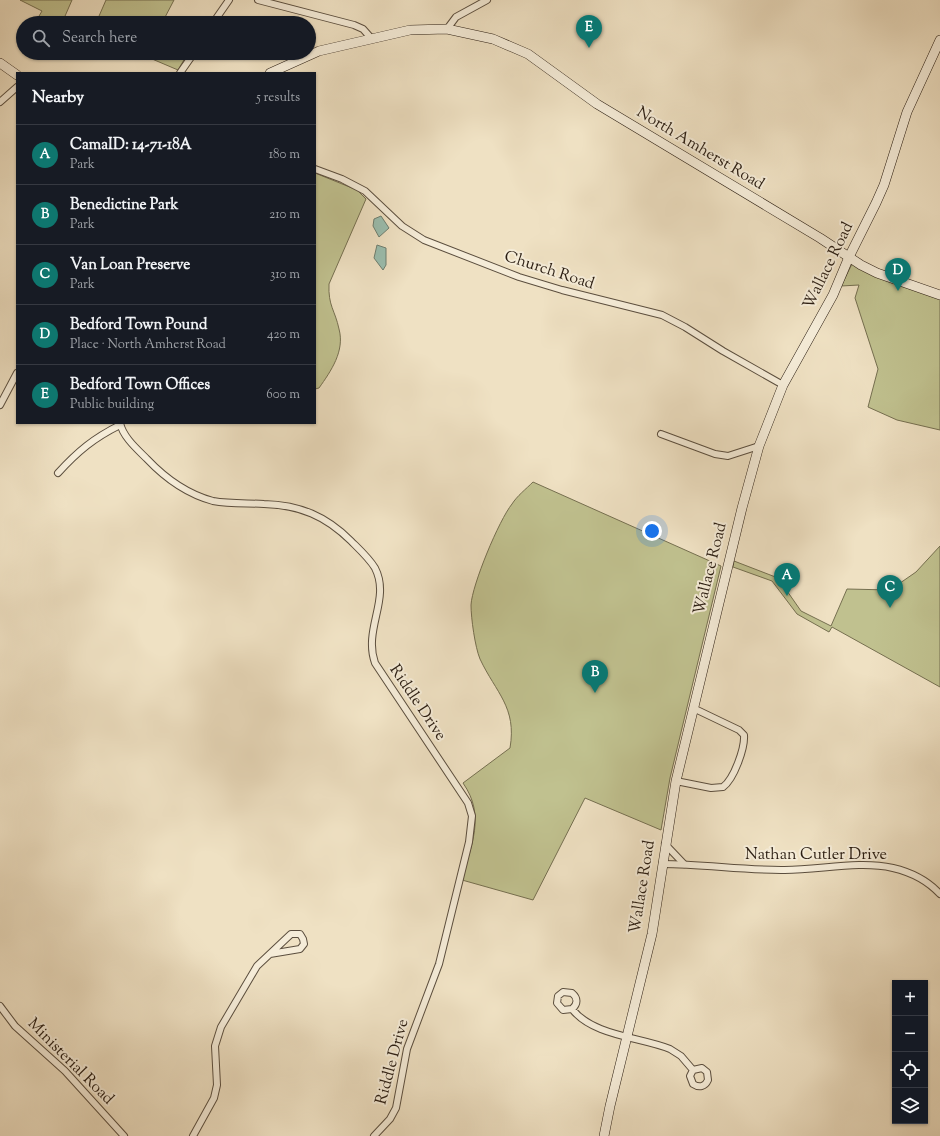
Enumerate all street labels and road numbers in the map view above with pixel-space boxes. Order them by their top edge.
street label: North Amherst Road [632,102,768,196]
street label: Wallace Road [798,219,860,313]
street label: Church Road [501,246,597,296]
street label: Wallace Road [688,520,734,618]
street label: Riddle Drive [383,660,451,746]
street label: Wallace Road [624,839,662,935]
street label: Nathan Cutler Drive [745,844,887,867]
street label: Ministerial Road [21,1013,119,1111]
street label: Riddle Drive [371,1017,415,1107]

